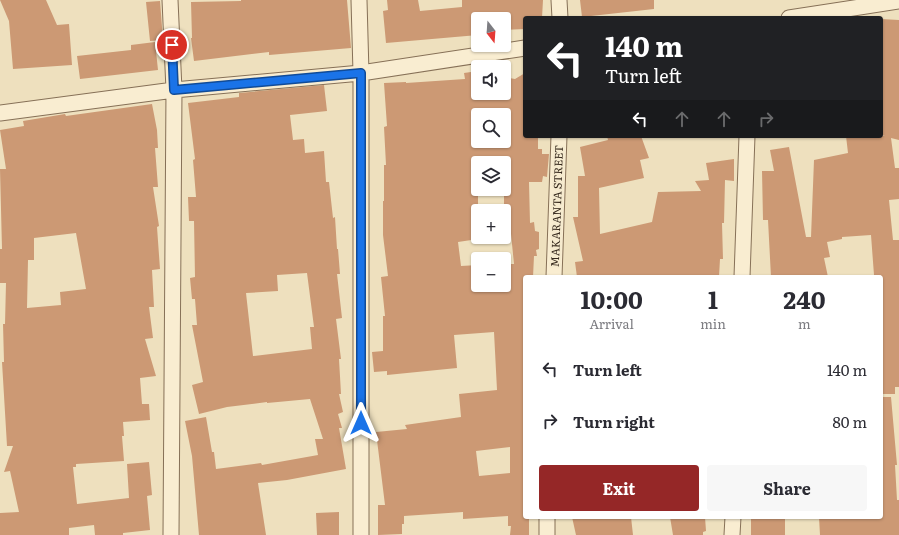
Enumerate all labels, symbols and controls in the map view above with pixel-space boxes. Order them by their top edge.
north arrow [471,12,511,52]
map controls [471,12,511,292]
text: 140 m [605,24,683,66]
pin [155,28,189,62]
icon: left [539,32,591,84]
icon: arrive [161,34,183,56]
button: sound [471,60,511,100]
text: Turn left [605,62,682,89]
button: search [471,108,511,148]
icon: left [629,108,651,130]
icon: ahead [671,108,693,130]
icon: ahead [713,108,735,130]
icon: right [755,108,777,130]
street label: MAKARANTA STREET [546,145,566,267]
button: layers [471,156,511,196]
button: + [471,204,511,244]
button: − [471,252,511,292]
text: 10:00 [581,281,643,316]
text: 1 [708,281,718,316]
text: 240 [783,281,825,316]
text: Arrival [589,314,634,333]
text: min [700,314,726,333]
text: m [798,314,811,333]
icon: left [539,358,561,380]
text: Turn left [573,358,642,381]
text: 140 m [827,358,867,381]
position arrow [340,402,382,444]
icon: right [539,410,561,432]
text: Turn right [573,410,655,433]
text: 80 m [833,410,867,433]
button: Exit [539,465,699,511]
button: Share [707,465,867,511]

